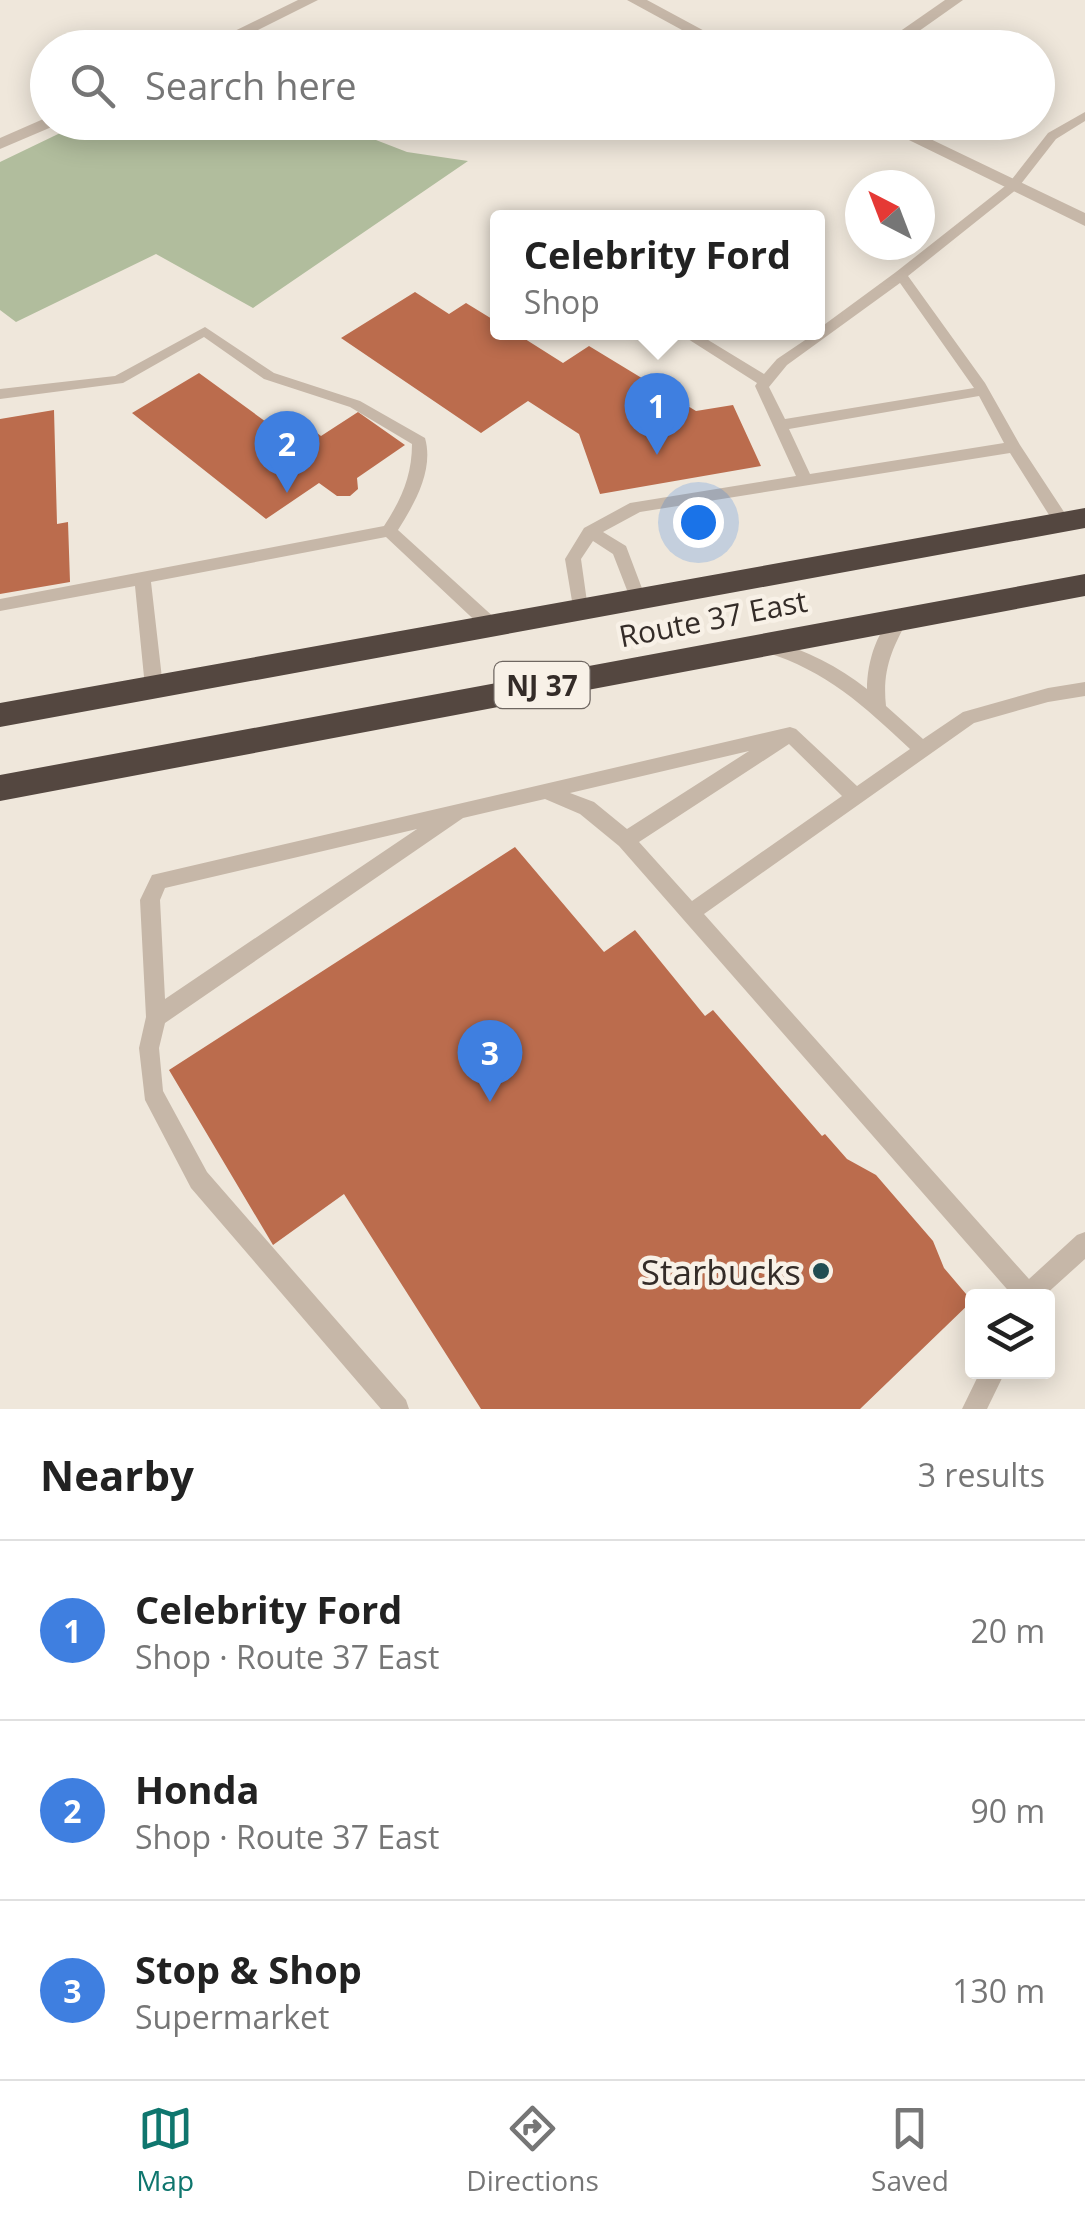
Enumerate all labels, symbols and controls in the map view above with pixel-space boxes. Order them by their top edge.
search box [30,30,1055,140]
icon: search [65,58,120,113]
text: Search here [145,59,357,111]
north arrow [845,170,935,260]
popup [490,210,825,340]
text: Celebrity Ford [524,228,791,280]
text: Shop [524,280,600,323]
pin: 1 [624,372,690,455]
pin: 2 [254,410,320,493]
your location [673,497,724,548]
street label: Route 37 East [615,580,811,656]
road number: NJ 37 [494,662,590,708]
pin: 3 [458,1020,522,1102]
place label: Starbucks [641,1248,801,1295]
marker: Starbucks [810,1260,832,1282]
map controls [965,1289,1055,1379]
button: layers [965,1289,1055,1379]
text: Nearby [40,1446,194,1503]
text: 3 results [918,1453,1045,1496]
text: Celebrity Ford [135,1583,402,1635]
text: 1 [63,1609,82,1652]
text: 20 m [970,1609,1045,1652]
text: Shop · Route 37 East [135,1635,439,1678]
text: Honda [135,1763,260,1815]
text: 2 [63,1789,82,1832]
text: 90 m [970,1789,1045,1832]
text: Shop · Route 37 East [135,1815,439,1858]
text: Stop & Shop [135,1943,362,1995]
text: 3 [63,1969,82,2012]
text: 130 m [952,1969,1045,2012]
text: Supermarket [135,1995,329,2038]
tab: Map [136,2101,194,2199]
tab: Directions [466,2101,599,2199]
tab: Saved [871,2101,949,2199]

